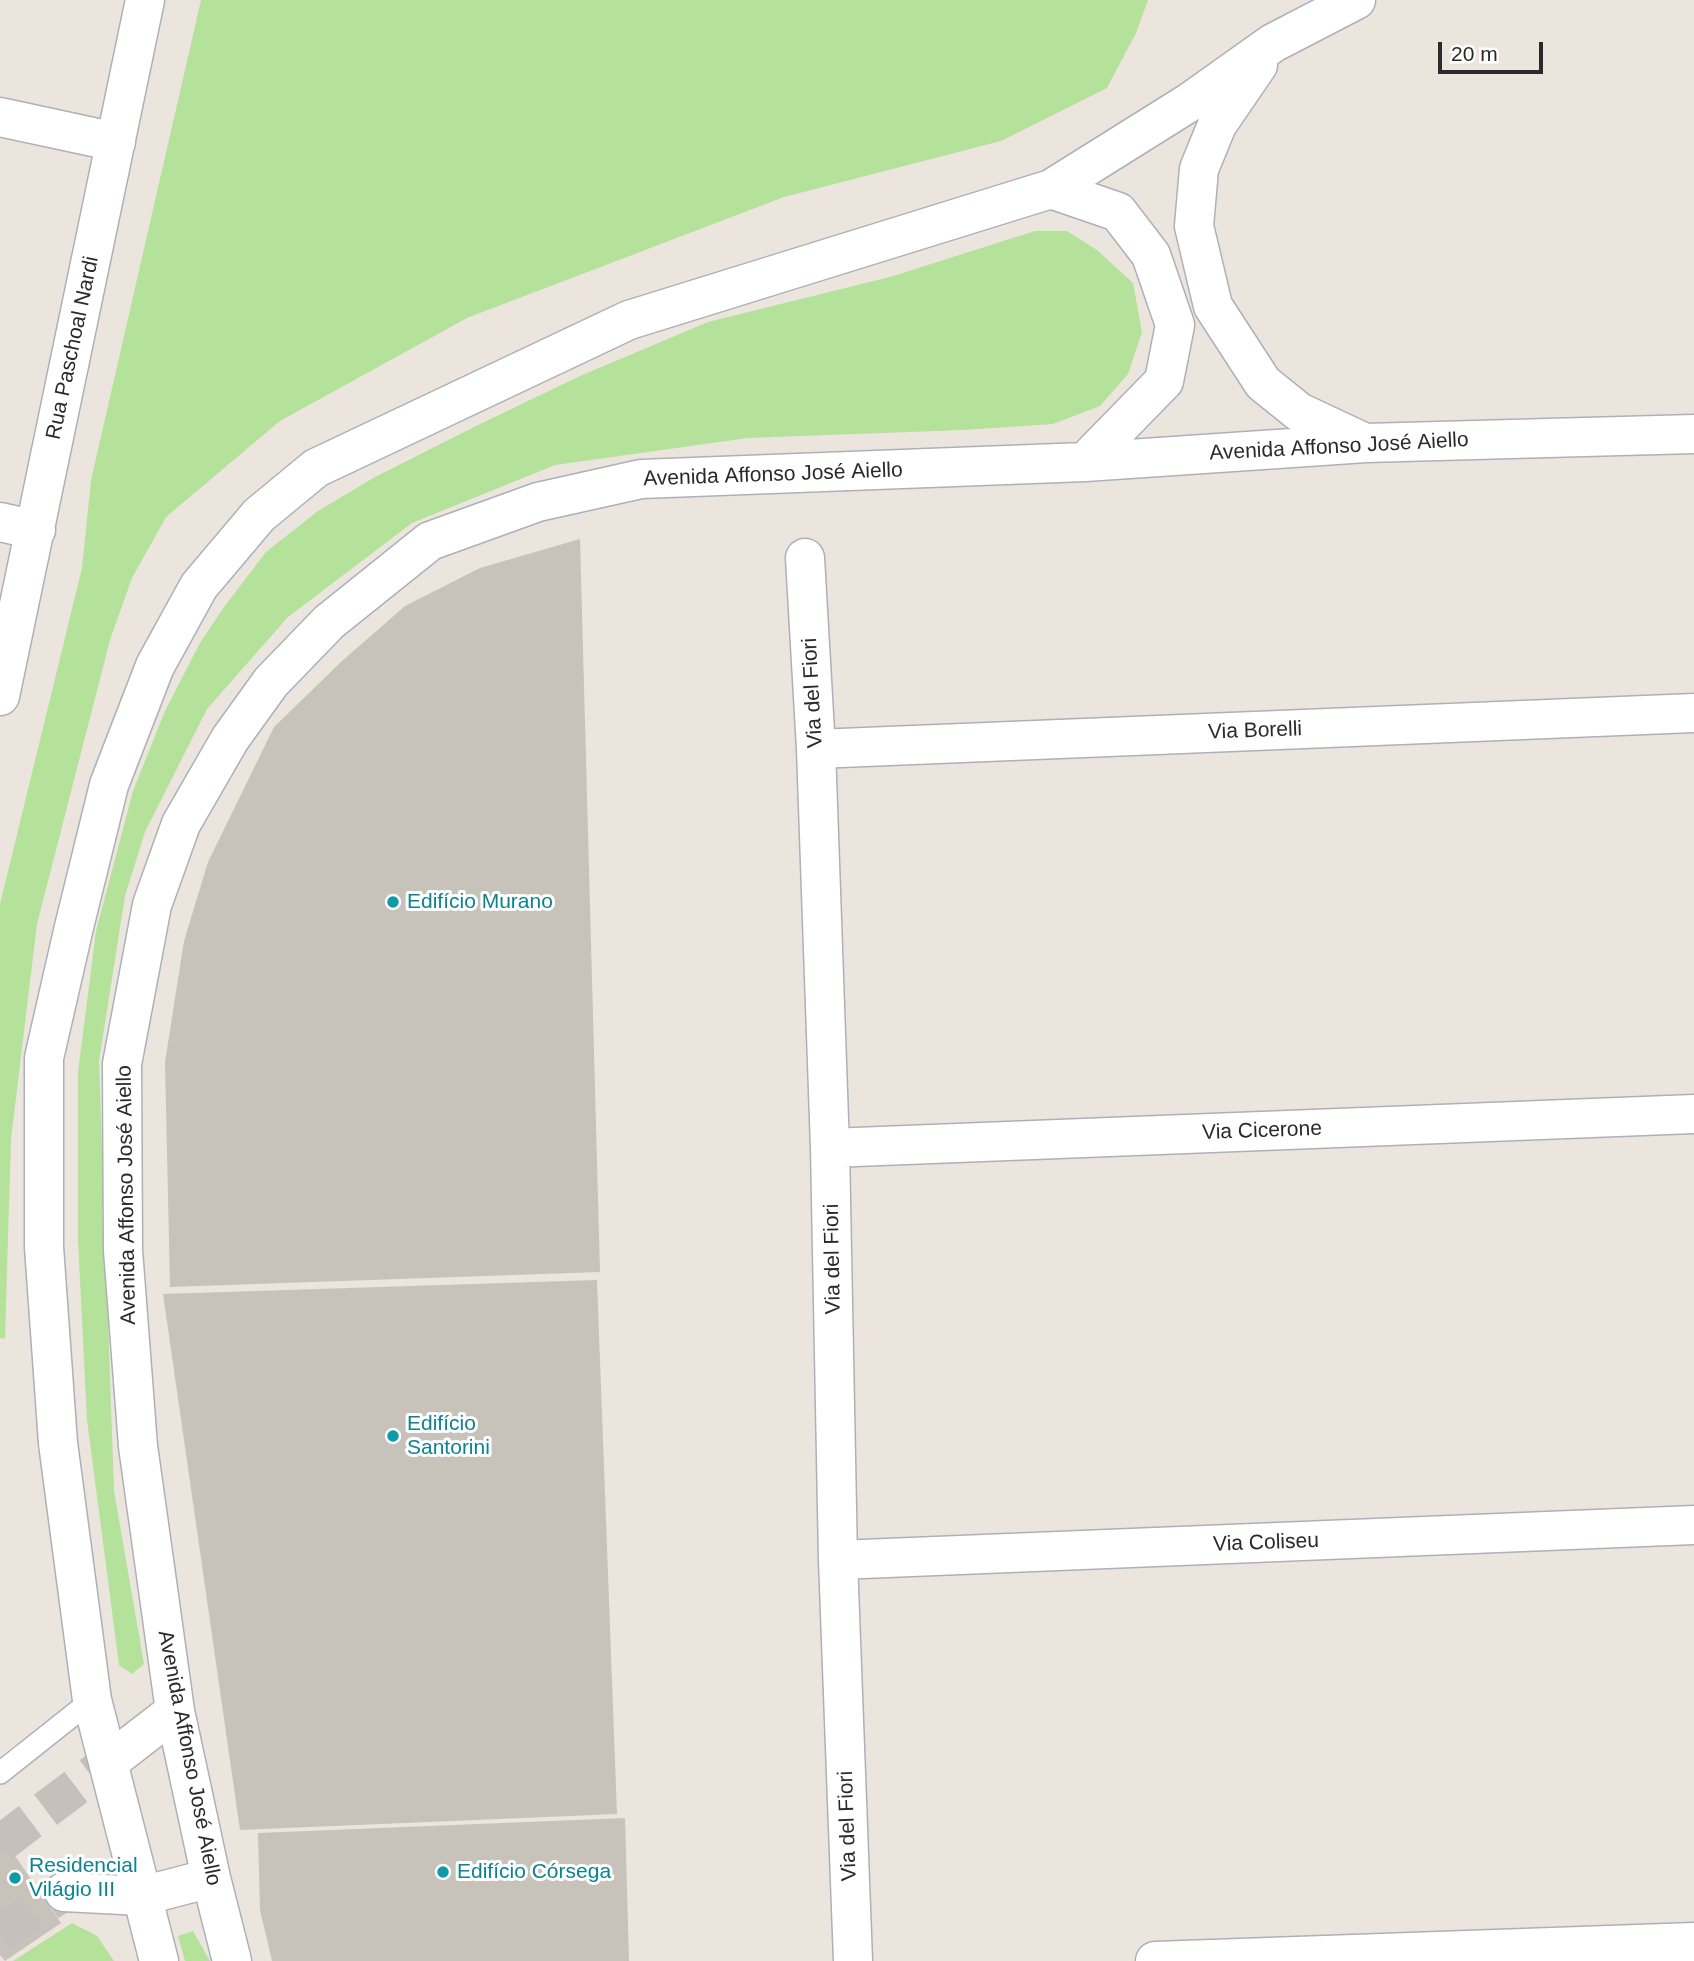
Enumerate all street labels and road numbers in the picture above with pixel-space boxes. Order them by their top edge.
street label: Rua Paschoal Nardi [41,254,105,442]
street label: Avenida Affonso José Aiello [1209,428,1469,466]
street label: Avenida Affonso José Aiello [643,458,903,492]
street label: Via del Fiori [798,637,828,749]
street label: Via Borelli [1208,717,1302,745]
street label: Avenida Affonso José Aiello [112,1065,142,1325]
street label: Via Cicerone [1202,1116,1322,1146]
street label: Via del Fiori [819,1204,847,1314]
street label: Via Coliseu [1213,1529,1319,1557]
street label: Avenida Affonso José Aiello [152,1628,226,1888]
street label: Via del Fiori [833,1770,863,1882]

